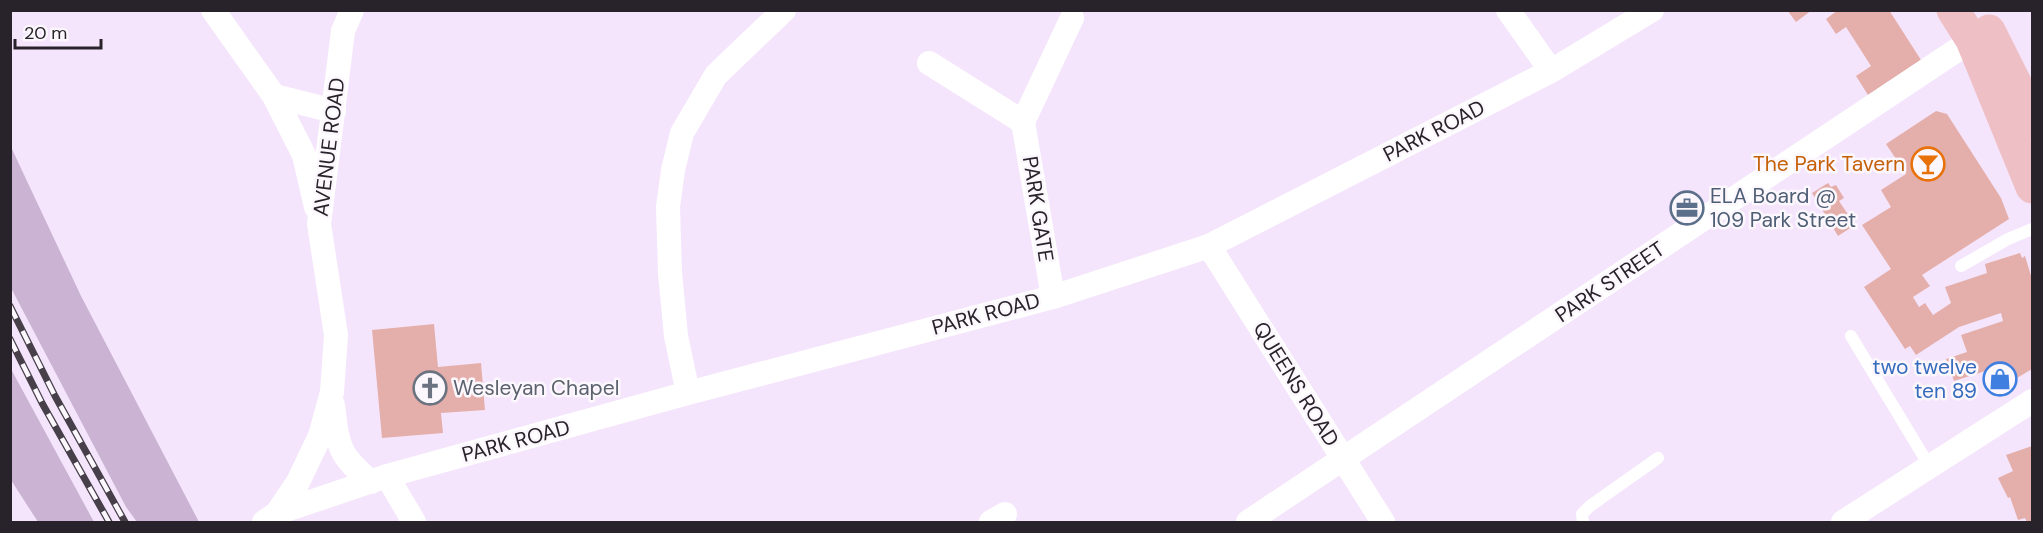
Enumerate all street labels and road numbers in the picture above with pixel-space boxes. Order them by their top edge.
street label: AVENUE ROAD [307,76,351,218]
street label: PARK ROAD [1378,93,1490,169]
street label: PARK GATE [1016,154,1060,264]
street label: PARK STREET [1550,235,1670,329]
street label: PARK ROAD [929,286,1043,342]
street label: QUEENS ROAD [1246,316,1346,452]
street label: PARK ROAD [459,413,573,469]

